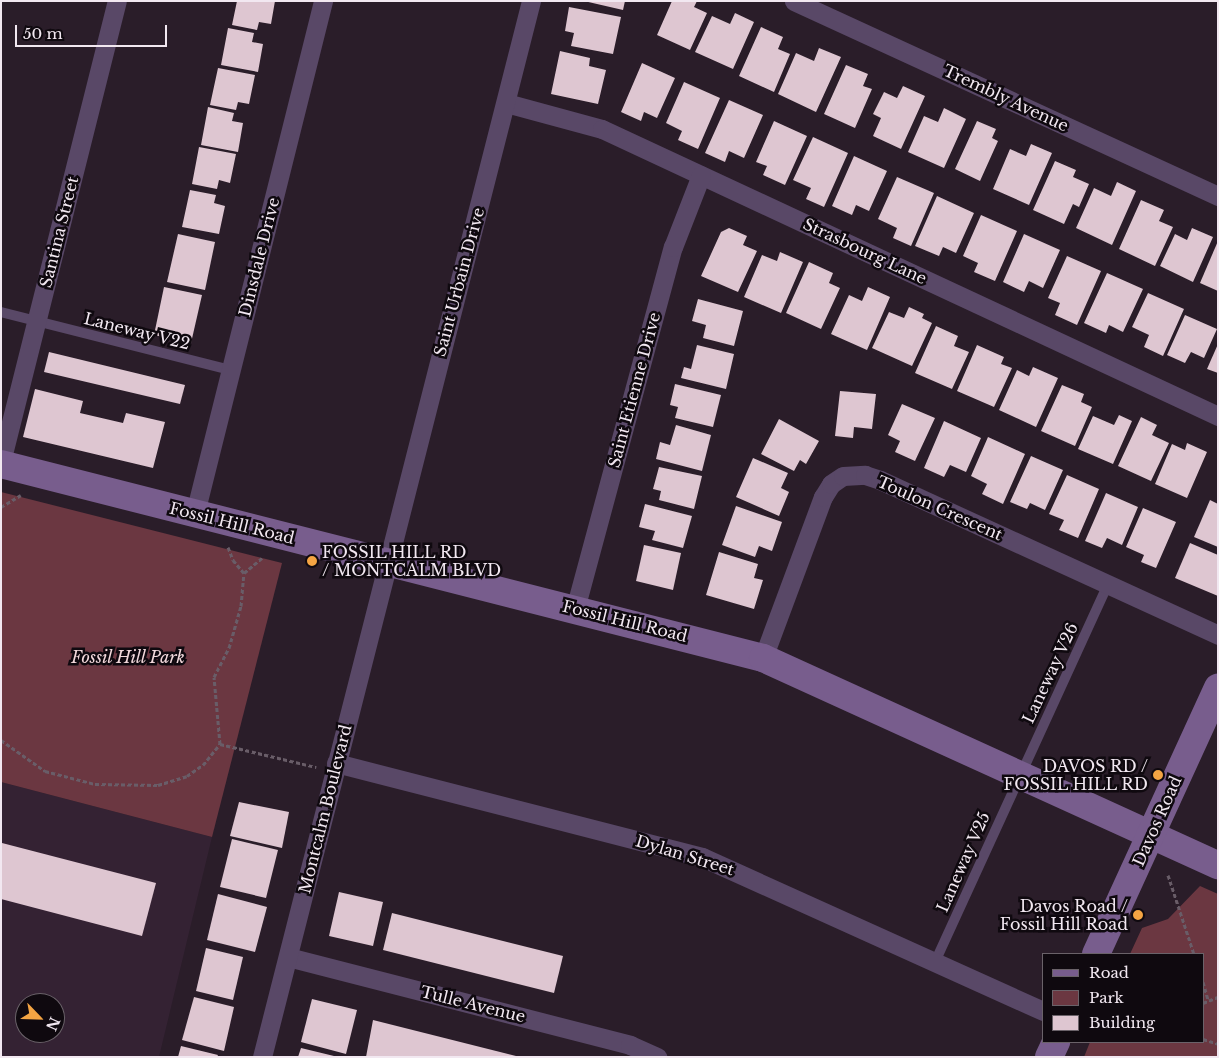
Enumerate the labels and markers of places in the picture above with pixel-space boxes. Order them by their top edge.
place label: FOSSIL HILL RD / MONTCALM BLVD [322,542,501,580]
marker: FOSSIL HILL RD / MONTCALM BLVD [306,555,318,567]
place label: DAVOS RD / FOSSIL HILL RD [1003,756,1148,794]
marker: DAVOS RD / FOSSIL HILL RD [1152,769,1164,781]
place label: Davos Road / Fossil Hill Road [1000,896,1128,934]
marker: Davos Road / Fossil Hill Road [1132,909,1144,921]

